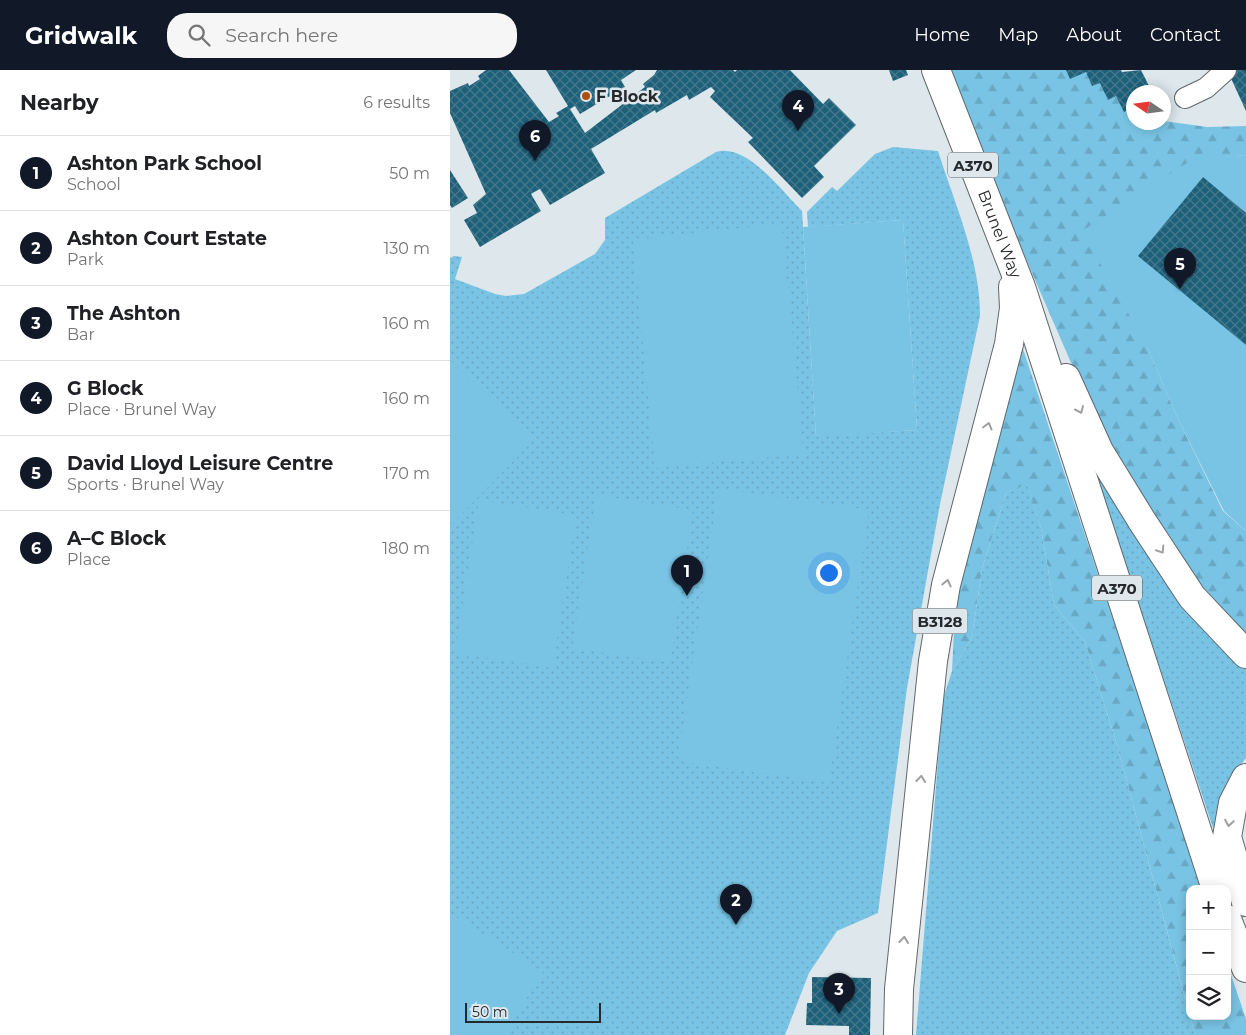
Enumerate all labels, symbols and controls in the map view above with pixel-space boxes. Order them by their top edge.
search box [167,13,517,58]
text: Gridwalk [25,21,137,50]
icon: search [185,21,213,49]
text: Search here [225,24,338,47]
text: Home [914,24,970,46]
text: Map [998,24,1038,46]
text: About [1066,24,1122,46]
text: Contact [1150,24,1221,46]
north arrow [1126,85,1171,130]
place label: F Block [596,87,659,106]
text: Nearby [20,90,99,115]
marker: F Block [580,90,592,102]
pin: 4 [782,90,814,131]
text: 6 results [363,93,430,112]
pin: 6 [519,120,551,161]
text: Ashton Park School [67,152,262,175]
road number: A370 [948,152,998,178]
text: 1 [33,164,39,183]
text: 50 m [389,164,430,183]
text: School [67,175,121,194]
street label: Brunel Way [974,187,1026,281]
text: Ashton Court Estate [67,227,267,250]
text: 2 [31,239,41,258]
text: 130 m [383,239,430,258]
pin: 5 [1164,248,1196,289]
text: Park [67,250,104,269]
text: The Ashton [67,302,181,325]
text: 3 [31,314,41,333]
text: 160 m [383,314,430,333]
text: Bar [67,325,95,344]
text: G Block [67,377,143,400]
text: 4 [30,389,42,408]
text: 160 m [383,389,430,408]
text: Place · Brunel Way [67,400,216,419]
one-way arrow [1074,405,1084,414]
one-way arrow [982,422,992,430]
text: David Lloyd Leisure Centre [67,452,333,475]
text: 5 [31,464,41,483]
text: 170 m [383,464,430,483]
text: Sports · Brunel Way [67,475,224,494]
text: A–C Block [67,527,166,550]
text: 6 [31,539,41,558]
text: 180 m [382,539,430,558]
one-way arrow [1155,544,1164,554]
text: Place [67,550,111,569]
pin: 1 [671,555,703,596]
your location [816,560,842,586]
road number: A370 [1092,576,1142,600]
one-way arrow [941,578,952,587]
road number: B3128 [912,608,968,634]
one-way arrow [915,774,926,782]
one-way arrow [1225,819,1235,828]
pin: 2 [720,884,752,925]
map controls [1186,885,1231,1020]
button: + [1186,885,1231,930]
button: − [1186,930,1231,975]
one-way arrow [899,936,910,944]
pin: 3 [823,973,855,1014]
button: layers [1186,975,1231,1020]
scale bar [465,1000,601,1023]
text: 50 m [472,1003,508,1021]

